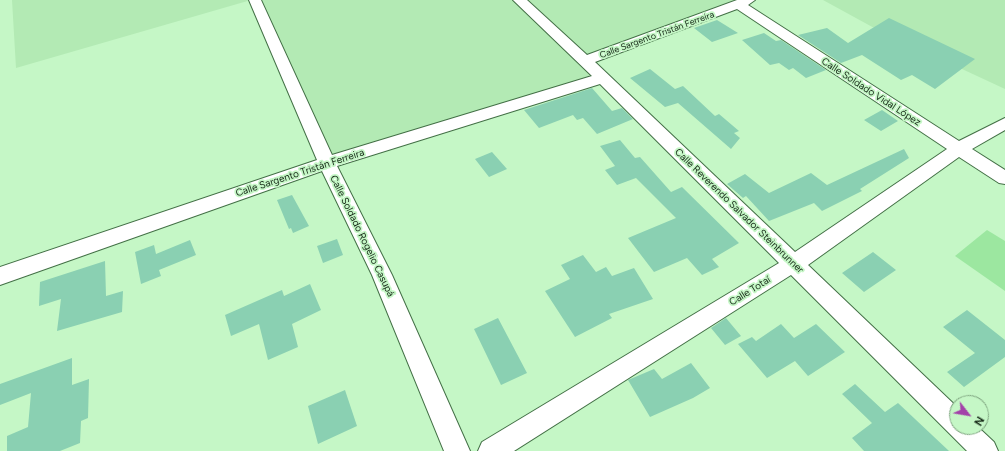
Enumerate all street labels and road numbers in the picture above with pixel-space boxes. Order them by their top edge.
street label: Calle Sargento Tristán Ferreira [598,9,716,61]
street label: Calle Soldado Vidal López [819,55,923,129]
street label: Calle Reverendo Salvador Steinbrunner [672,146,806,276]
street label: Calle Sargento Tristán Ferreira [234,147,366,199]
street label: Calle Soldado Rogelio Casupá [327,173,397,299]
street label: Calle Totaí [727,274,773,308]

